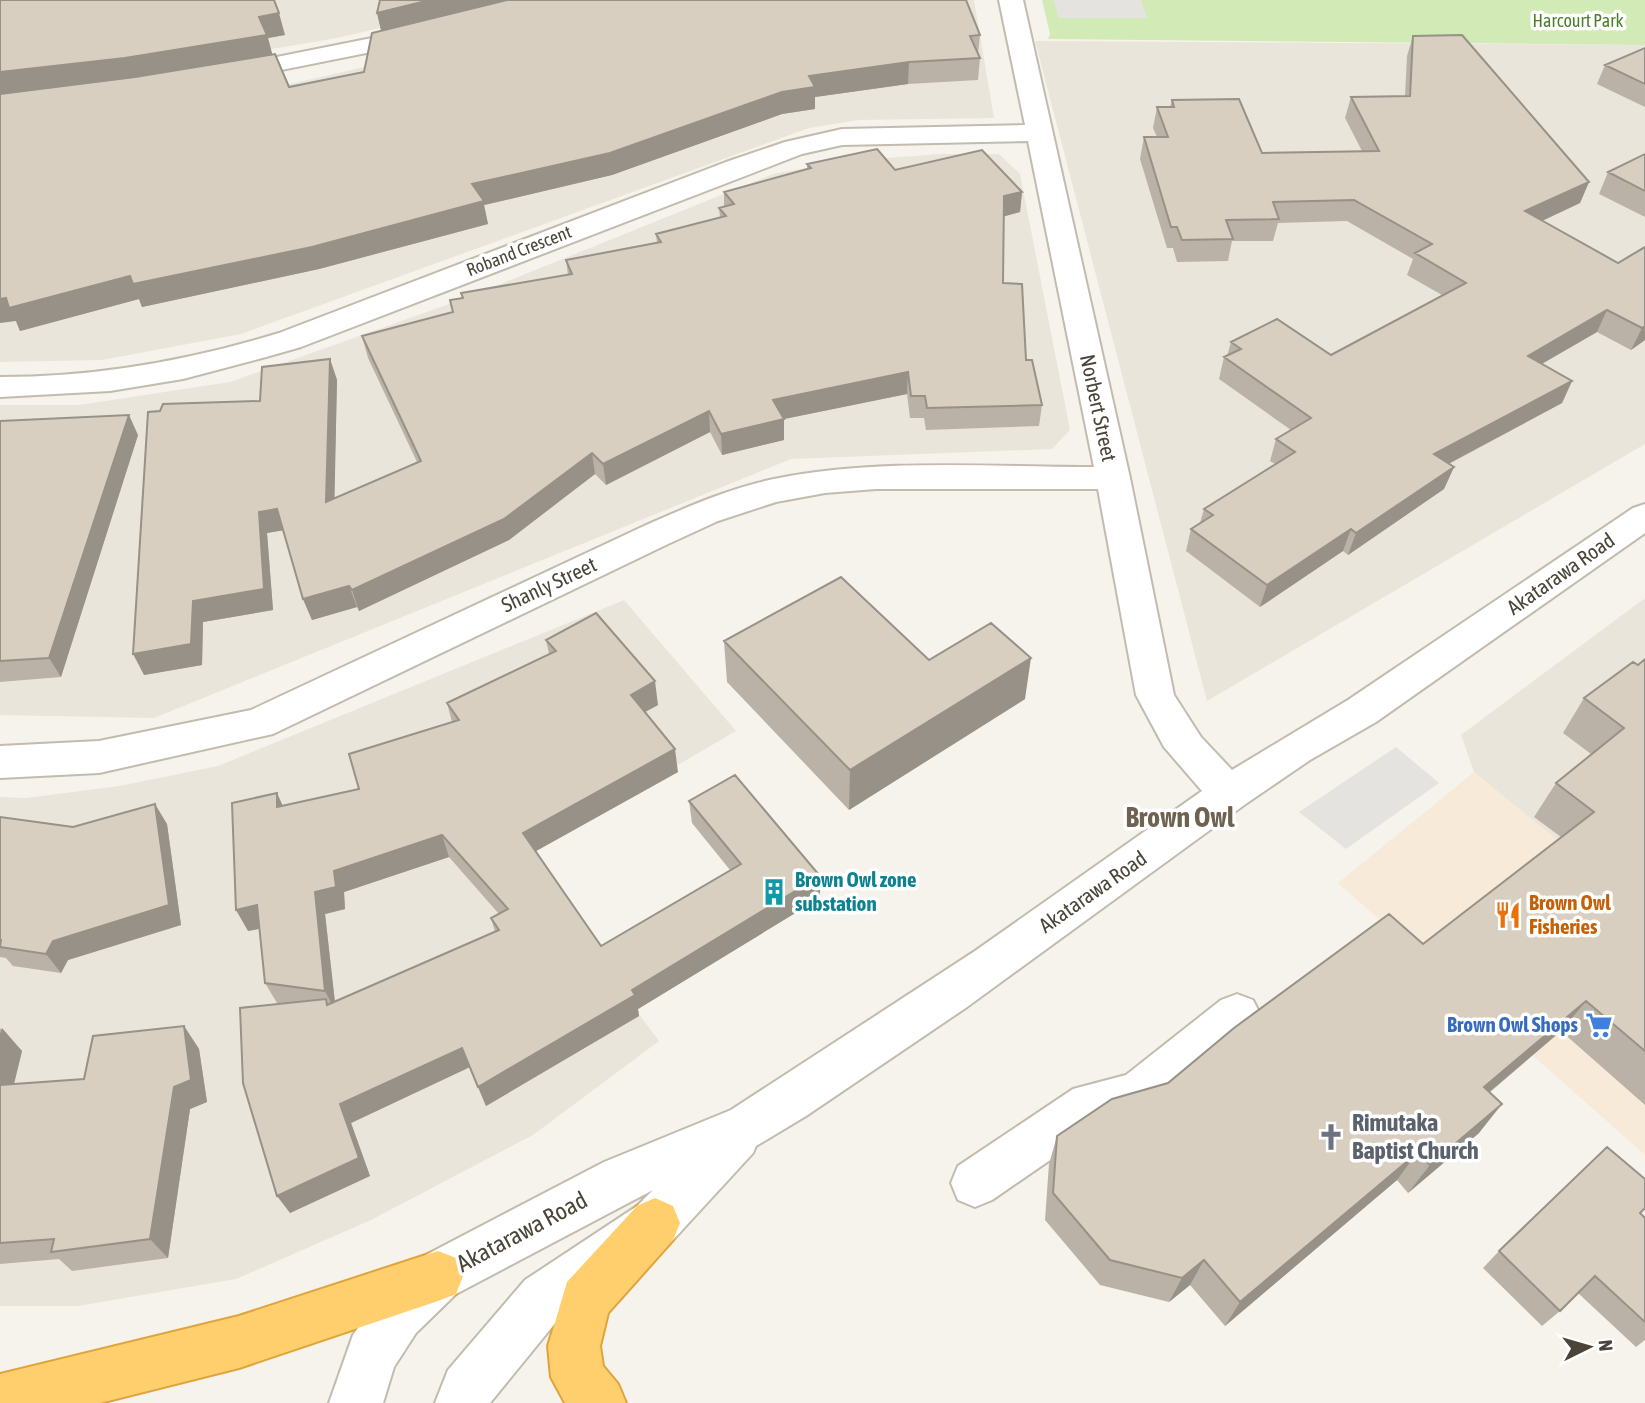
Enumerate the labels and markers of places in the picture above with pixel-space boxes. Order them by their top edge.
place label: Brown Owl zone substation [795,867,917,915]
building icon: Brown Owl zone substation [759,877,789,907]
place label: Brown Owl Fisheries [1529,890,1611,938]
restaurant icon: Brown Owl Fisheries [1493,900,1523,930]
supermarket icon: Brown Owl Shops [1584,1010,1614,1040]
place label: Brown Owl Shops [1447,1012,1579,1036]
place label: Rimutaka Baptist Church [1352,1109,1479,1164]
church icon: Rimutaka Baptist Church [1316,1122,1346,1152]

